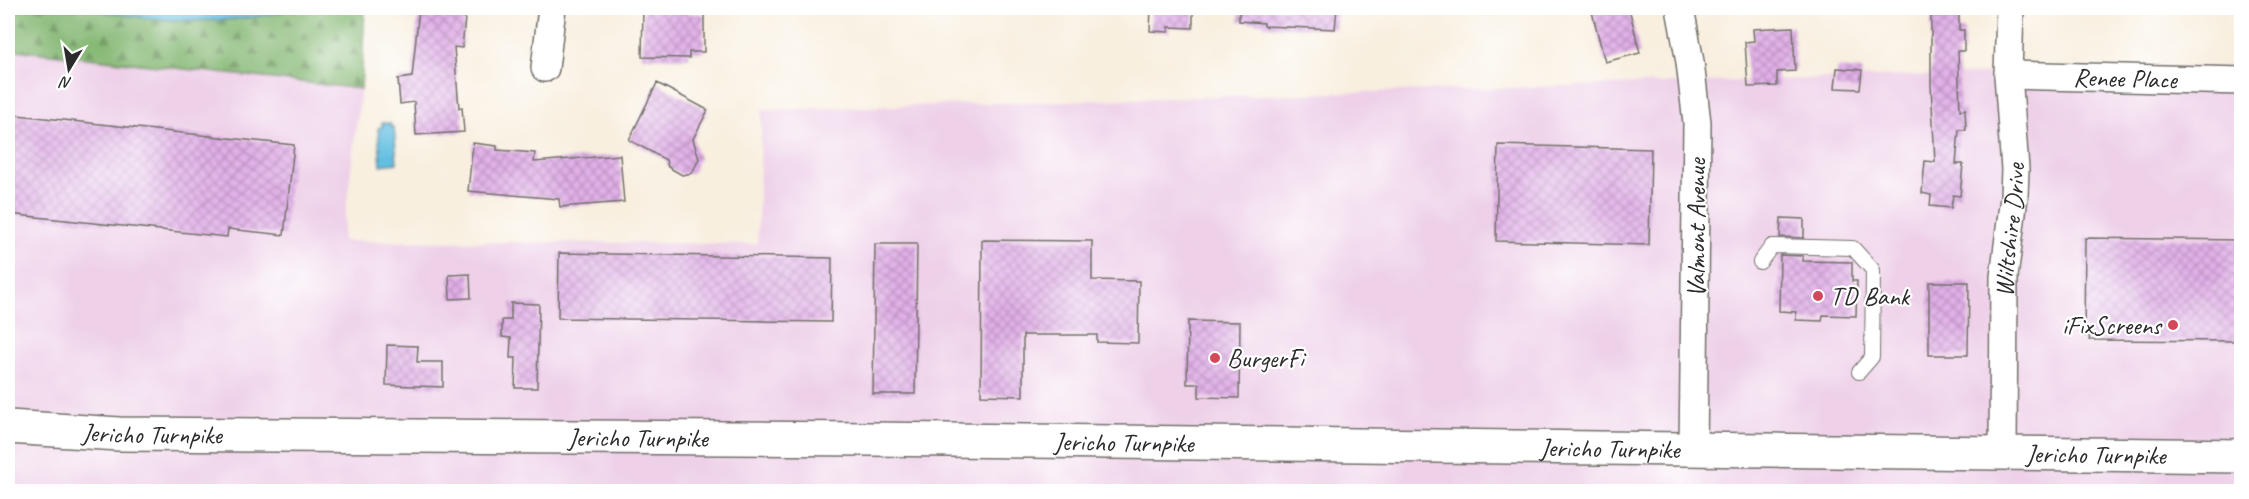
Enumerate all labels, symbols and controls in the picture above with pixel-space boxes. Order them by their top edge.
north arrow [39,39,99,99]
street label: Renee Place [2073,60,2179,96]
text: N [57,71,73,94]
street label: Valmont Avenue [1680,157,1713,297]
street label: Wiltshire Drive [1987,161,2032,297]
place label: TD Bank [1830,280,1911,313]
marker: TD Bank [1811,289,1825,303]
place label: iFixScreens [2062,309,2163,342]
marker: iFixScreens [2166,318,2180,332]
place label: BurgerFi [1227,342,1307,375]
marker: BurgerFi [1208,351,1222,365]
street label: Jericho Turnpike [79,415,223,451]
street label: Jericho Turnpike [566,420,709,454]
street label: Jericho Turnpike [1052,425,1195,460]
street label: Jericho Turnpike [1538,431,1681,466]
street label: Jericho Turnpike [2024,437,2167,472]

